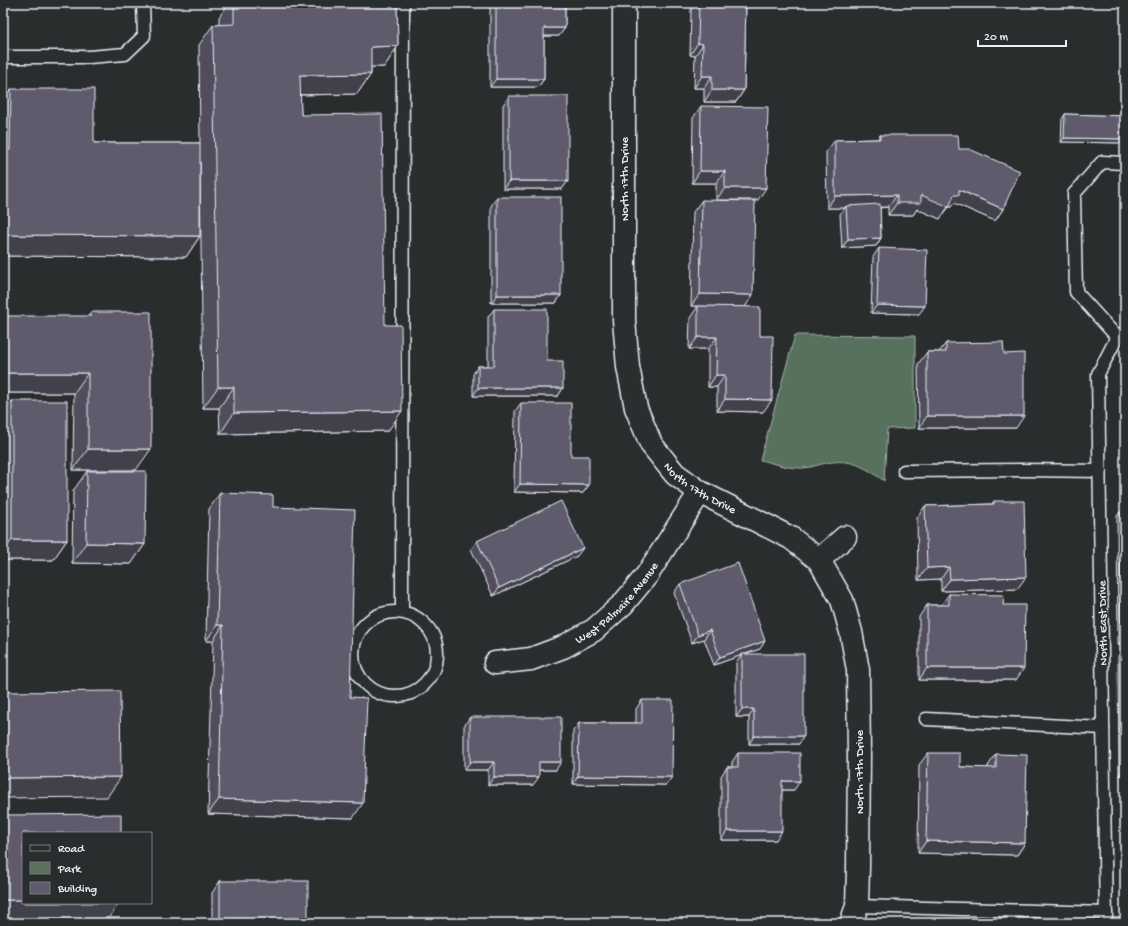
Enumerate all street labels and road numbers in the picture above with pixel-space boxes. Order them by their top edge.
street label: North 17th Drive [619,136,633,221]
street label: North 17th Drive [660,460,739,518]
street label: West Palmaire Avenue [574,559,663,648]
street label: North East Drive [1096,580,1112,666]
street label: North 17th Drive [854,729,868,814]

